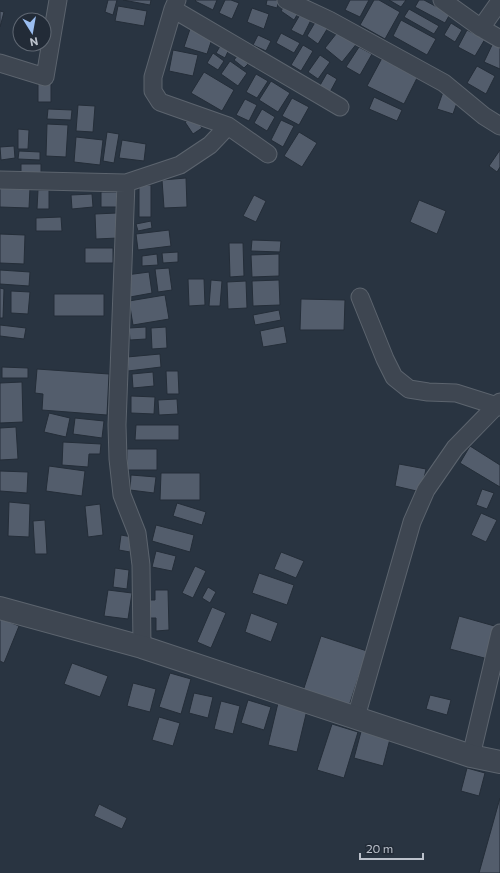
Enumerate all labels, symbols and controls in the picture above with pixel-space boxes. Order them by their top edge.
north arrow [12,12,52,52]
text: N [29,35,39,49]
scale bar [360,835,423,861]
text: 20 m [366,841,393,855]

